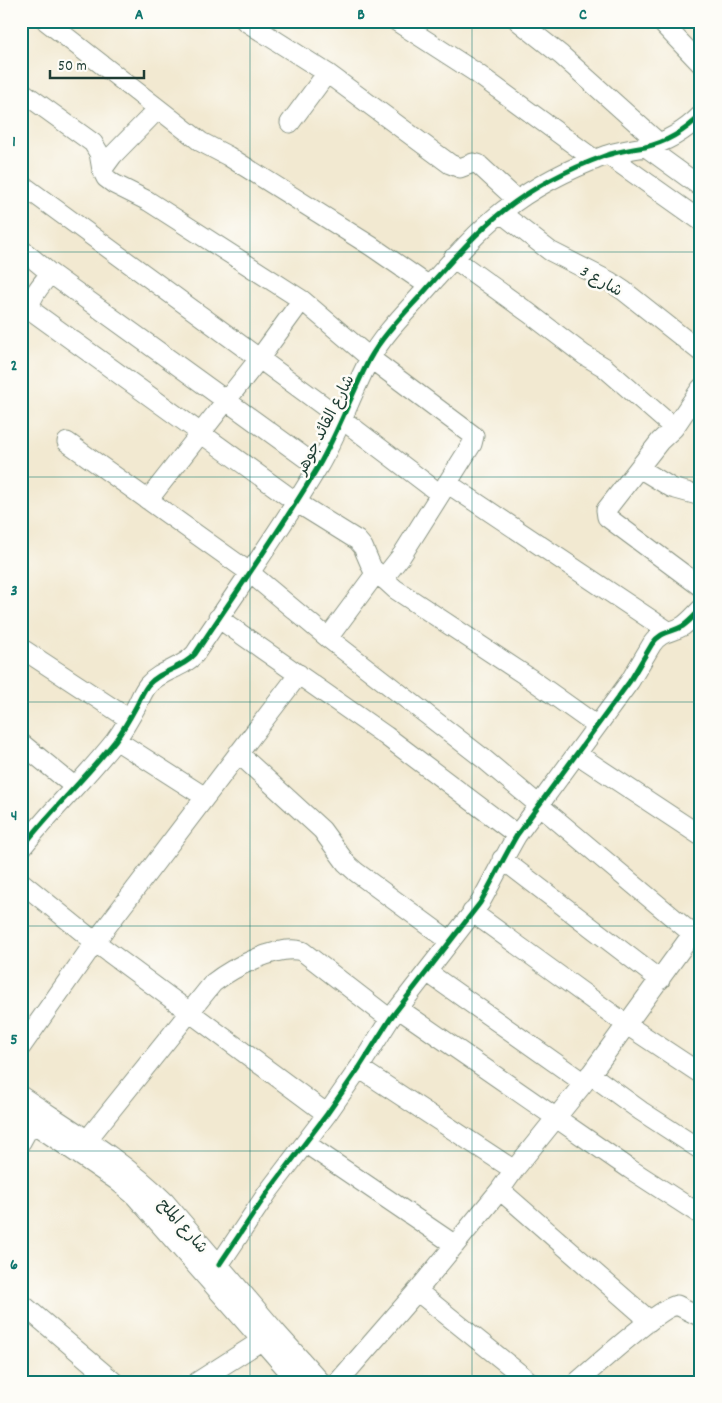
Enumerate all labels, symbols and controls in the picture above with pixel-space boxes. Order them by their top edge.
text: A [135,4,144,27]
text: B [357,4,365,27]
text: C [579,4,587,27]
scale bar [50,48,144,80]
text: 50 m [58,56,87,78]
text: 1 [12,131,16,154]
street label: شارع 3 [575,261,626,303]
text: 2 [11,355,18,378]
street label: شارع القائد جوهر [290,371,361,481]
text: 3 [10,580,18,603]
text: 4 [11,805,17,828]
text: 5 [10,1029,18,1052]
street label: شارع الملح [152,1194,212,1259]
text: 6 [10,1254,18,1277]

